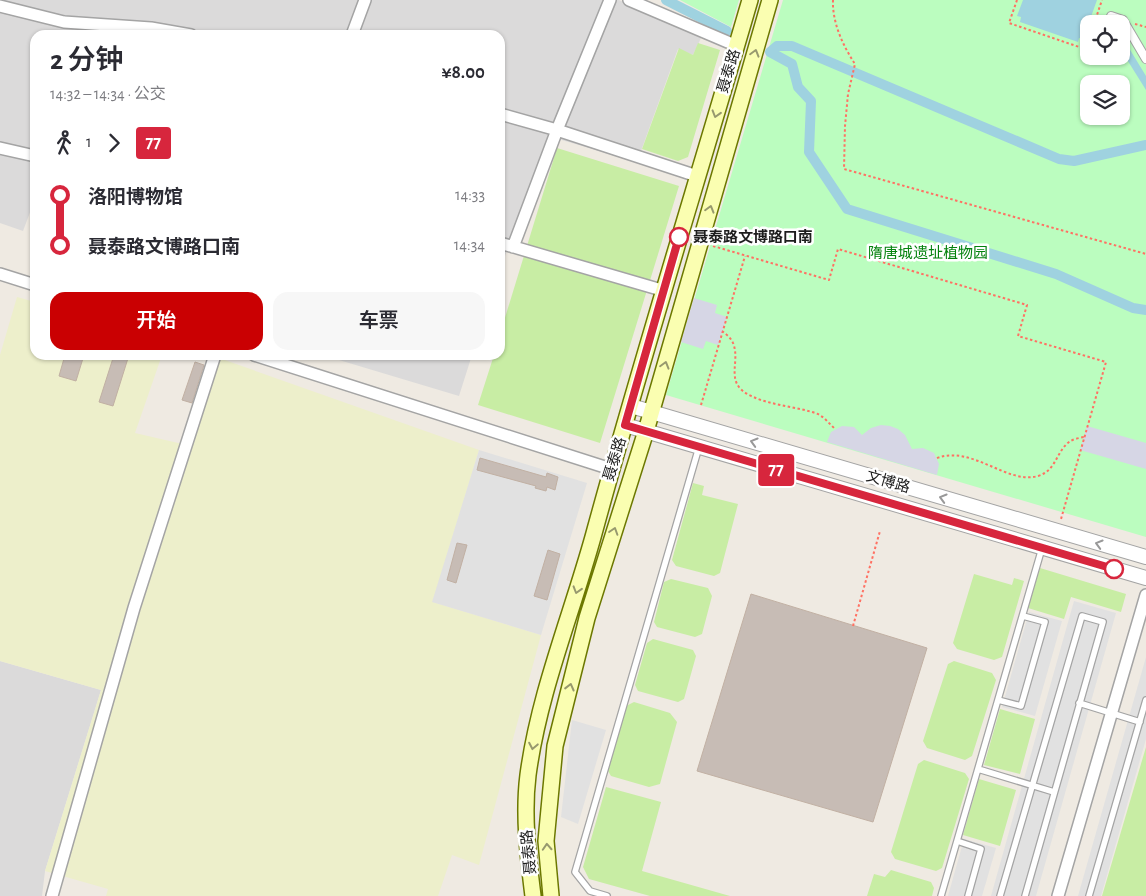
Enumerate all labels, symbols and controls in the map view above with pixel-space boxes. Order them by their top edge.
map controls [1080,15,1130,125]
button: locate [1080,15,1130,65]
text: 2 分钟 [50,47,123,75]
street label: 聂泰路 [714,47,743,95]
one-way arrow [749,49,759,57]
text: ¥8.00 [441,63,485,82]
button: layers [1080,75,1130,125]
text: 14:32 – 14:34 · 公交 [50,86,166,102]
one-way arrow [712,109,722,117]
icon: walk [50,129,78,157]
icon: forward [100,129,128,157]
text: 1 [86,134,92,150]
text: 77 [146,134,161,152]
text: 14:33 [455,187,485,203]
text: 洛阳博物馆 [88,188,183,207]
one-way arrow [704,205,714,213]
marker: 聂泰路文博路口南 [669,227,689,247]
place label: 聂泰路文博路口南 [693,228,813,245]
text: 14:34 [454,237,485,253]
text: 聂泰路文博路口南 [88,238,240,257]
park label: 隋唐城遗址植物园 [868,244,988,261]
button: 开始 [50,292,263,350]
button: 车票 [273,292,485,350]
one-way arrow [659,361,669,369]
street label: 聂泰路 [600,435,629,483]
one-way arrow [750,437,758,447]
line badge: 77 [754,454,798,486]
text: 77 [768,461,784,479]
street label: 文博路 [864,467,912,495]
one-way arrow [940,493,948,503]
one-way arrow [609,527,619,536]
one-way arrow [1096,539,1104,549]
unlabelled marker [1104,559,1124,579]
one-way arrow [573,585,583,593]
one-way arrow [564,683,575,692]
one-way arrow [529,742,539,751]
street label: 聂泰路 [519,829,538,875]
one-way arrow [542,843,553,851]

